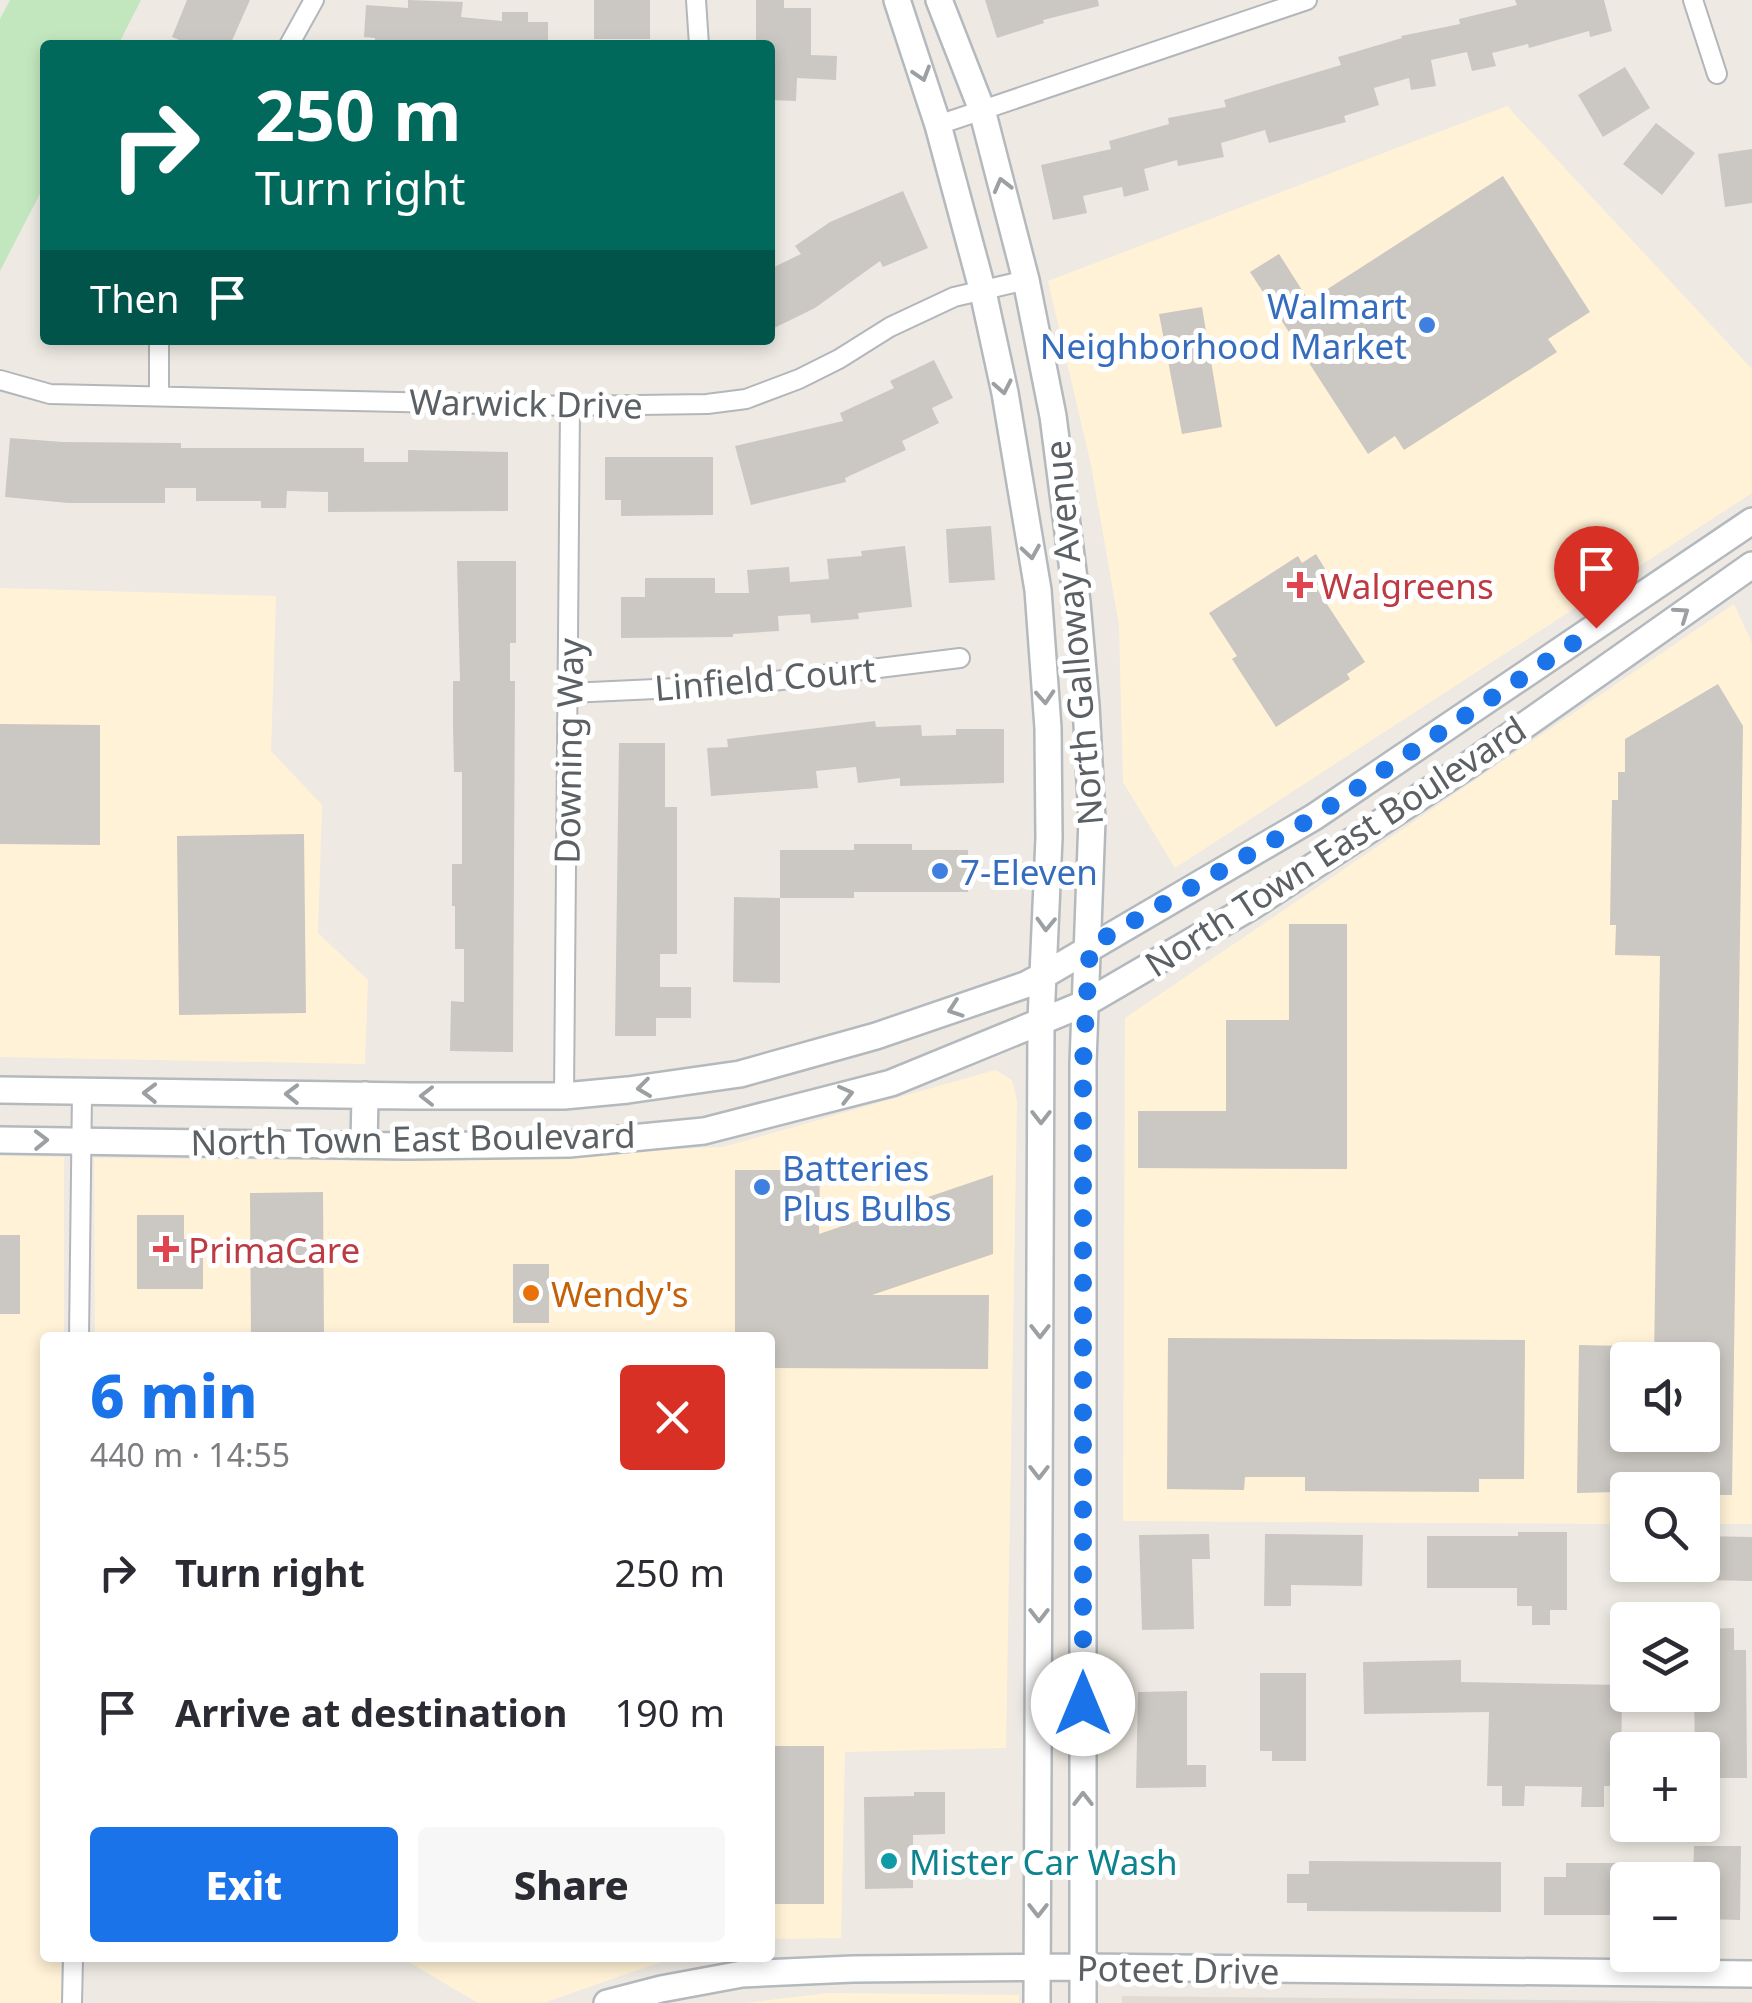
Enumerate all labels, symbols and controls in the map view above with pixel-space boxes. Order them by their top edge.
one-way arrow [910,65,931,82]
text: 250 m [255,66,462,162]
icon: right [90,80,220,210]
text: Turn right [255,157,466,218]
one-way arrow [992,177,1013,194]
icon: arrive [200,270,255,325]
text: Then [90,272,180,324]
place label: Walmart Neighborhood Market [1040,282,1407,369]
marker: Walmart Neighborhood Market [1416,314,1438,336]
street label: Warwick Drive [409,377,643,429]
one-way arrow [992,379,1013,395]
street label: North Galloway Avenue [1033,439,1113,827]
pin [1554,526,1639,629]
icon: arrive [1569,541,1624,596]
one-way arrow [1020,544,1041,561]
place label: Walgreens [1320,562,1494,609]
marker: Walgreens [1289,574,1311,596]
one-way arrow [1671,608,1690,626]
street label: Downing Way [543,638,593,864]
street label: Linfield Court [653,645,877,711]
one-way arrow [1034,690,1056,706]
street label: North Town East Boulevard [1135,705,1535,987]
place label: 7-Eleven [960,848,1098,895]
marker: 7-Eleven [929,860,951,882]
one-way arrow [1035,916,1056,932]
one-way arrow [947,998,964,1018]
one-way arrow [635,1077,651,1098]
one-way arrow [142,1082,158,1103]
one-way arrow [283,1083,298,1105]
one-way arrow [419,1085,434,1107]
one-way arrow [837,1085,854,1106]
one-way arrow [1030,1110,1052,1126]
street label: North Town East Boulevard [190,1111,636,1165]
one-way arrow [33,1129,49,1150]
place label: Batteries Plus Bulbs [782,1144,951,1231]
marker: Batteries Plus Bulbs [751,1176,773,1198]
place label: PrimaCare [188,1226,360,1273]
marker: PrimaCare [153,1236,179,1262]
place label: Wendy's [551,1270,689,1317]
marker: Wendy's [520,1282,542,1304]
one-way arrow [1029,1324,1051,1339]
map controls [1610,1342,1720,1972]
button: sound [1610,1342,1720,1452]
text: 6 min [90,1354,258,1436]
button: close [620,1365,725,1470]
text: 440 m · 14:55 [90,1433,290,1476]
one-way arrow [1029,1465,1050,1481]
button: search [1610,1472,1720,1582]
icon: right [90,1545,145,1600]
text: Turn right [175,1546,365,1598]
text: 250 m [614,1546,725,1598]
button: layers [1610,1602,1720,1712]
one-way arrow [1028,1608,1050,1624]
position arrow [1031,1652,1135,1756]
icon: arrive [90,1685,145,1740]
text: Arrive at destination [175,1686,567,1738]
text: 190 m [614,1686,725,1738]
button: + [1610,1732,1720,1842]
one-way arrow [1072,1791,1094,1806]
button: Exit [90,1827,398,1942]
button: Share [418,1827,725,1942]
place label: Mister Car Wash [909,1838,1178,1885]
marker: Mister Car Wash [878,1850,900,1872]
button: − [1610,1862,1720,1972]
one-way arrow [1027,1903,1048,1919]
street label: Poteet Drive [1076,1944,1280,1994]

